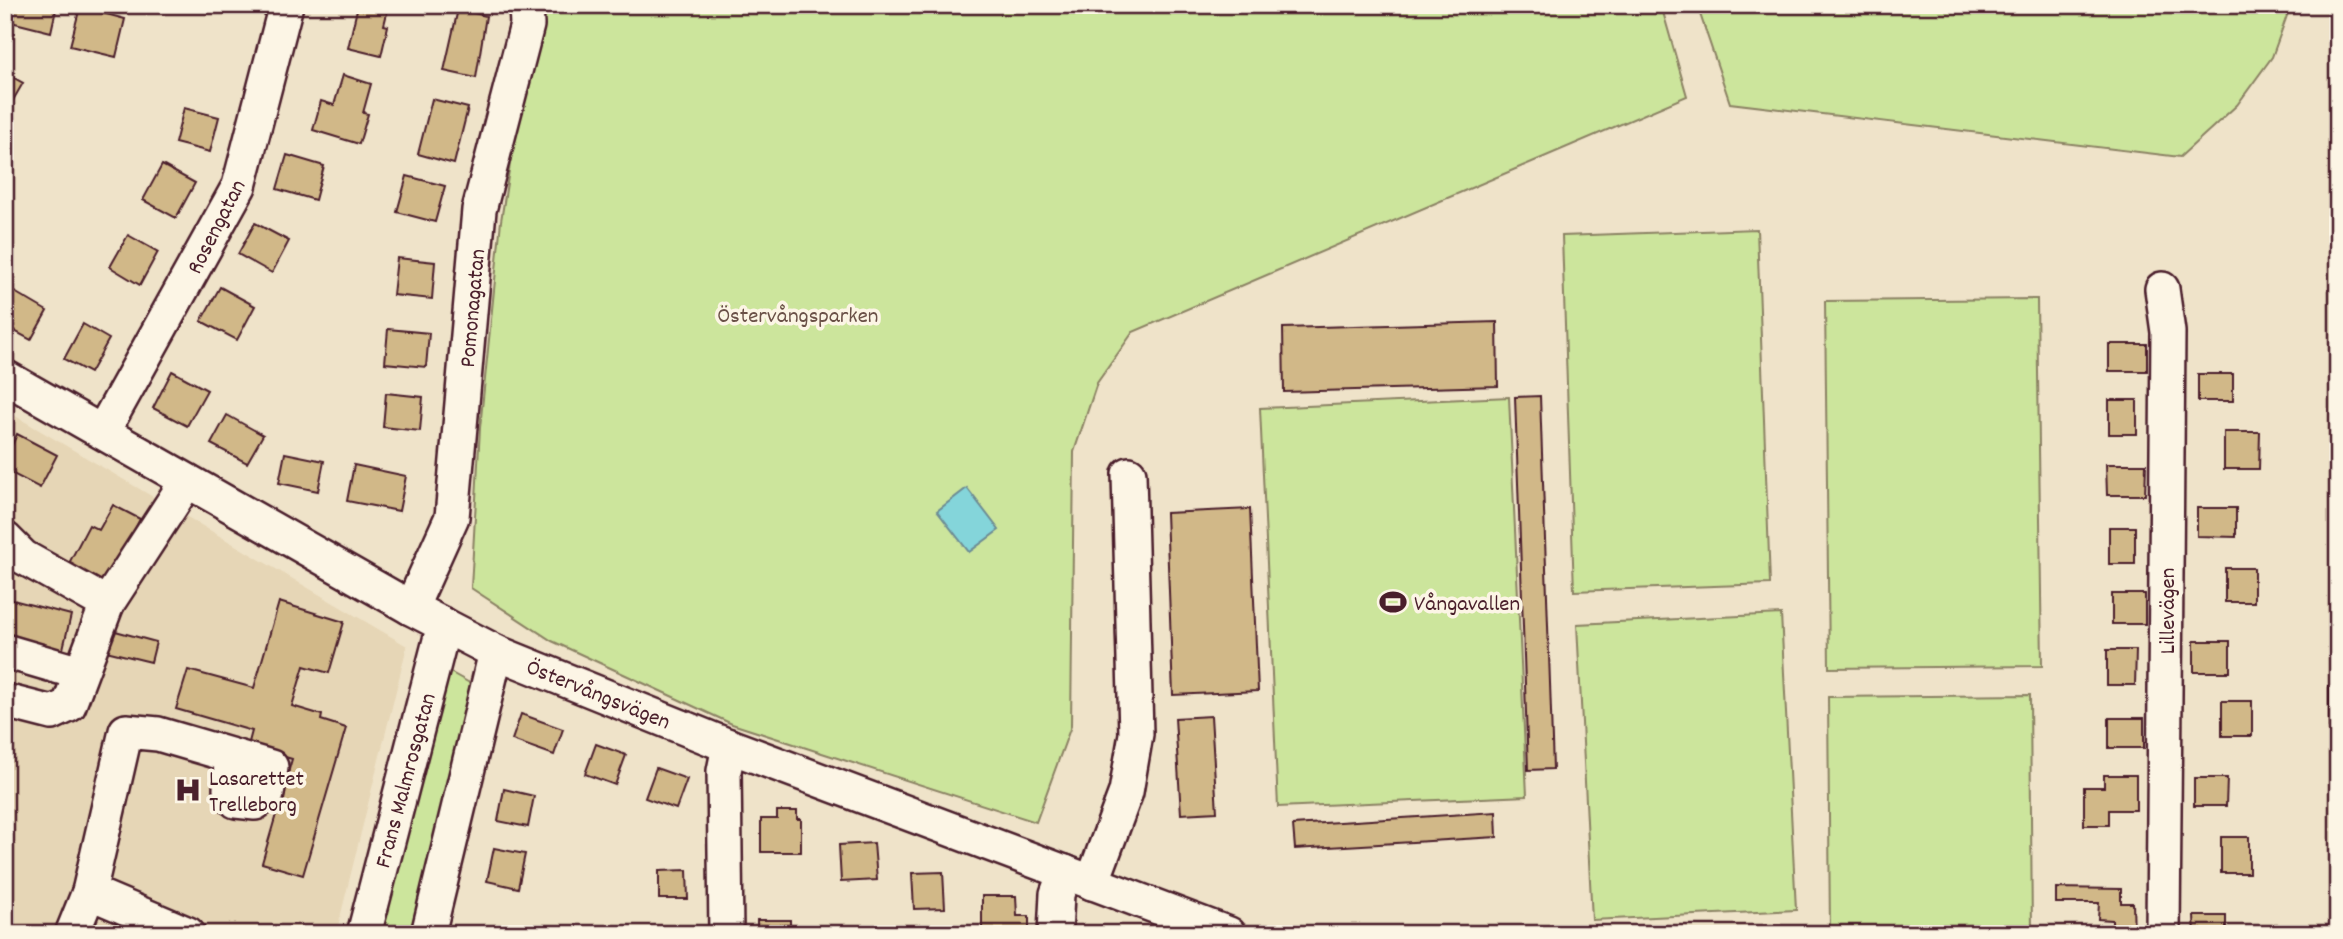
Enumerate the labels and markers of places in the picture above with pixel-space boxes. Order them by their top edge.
sports icon: Vångavallen [1378,587,1408,617]
place label: Vångavallen [1414,589,1520,622]
place label: Lasarettet Trelleborg [209,764,304,823]
hospital icon: Lasarettet Trelleborg [173,775,203,805]

